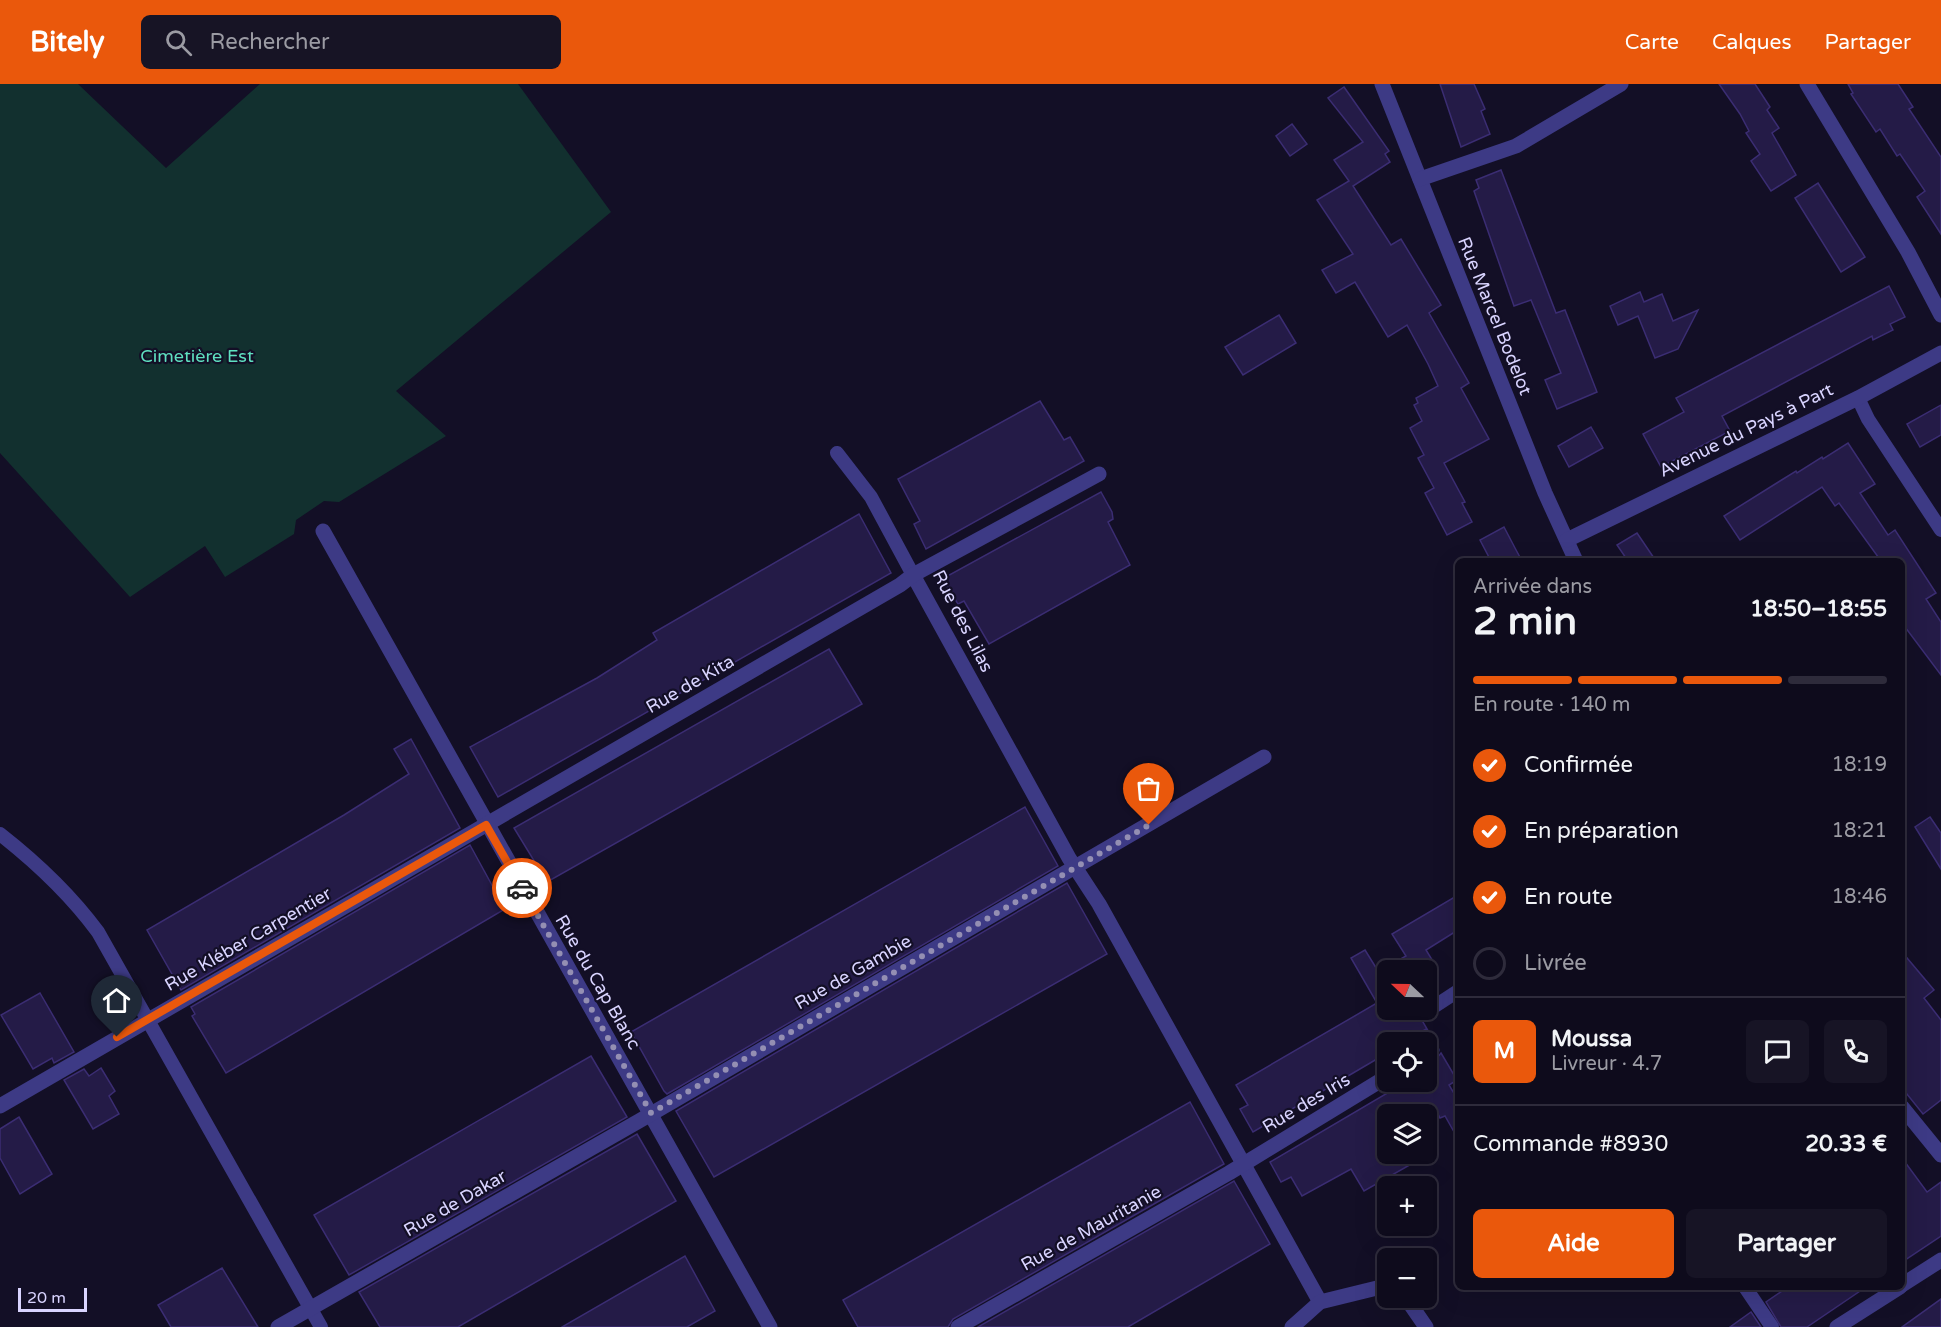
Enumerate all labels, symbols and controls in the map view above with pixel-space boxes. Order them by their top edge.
search box [141,15,561,69]
text: Bitely [30,25,105,59]
icon: search [162,26,195,59]
text: Rechercher [210,29,329,55]
text: Carte [1625,30,1679,55]
text: Calques [1712,30,1792,55]
text: Partager [1825,30,1911,55]
street label: Rue Marcel Bodelot [1453,234,1537,398]
park label: Cimetière Est [140,345,254,367]
street label: Avenue du Pays à Part [1655,378,1837,482]
street label: Rue des Lilas [928,566,998,676]
text: Arrivée dans [1473,575,1592,599]
text: 18:50–18:55 [1750,596,1887,622]
text: 2 min [1473,598,1577,645]
street label: Rue de Kita [642,650,738,718]
text: En route · 140 m [1473,693,1630,717]
icon: check [1473,749,1506,782]
text: Confirmée [1524,752,1633,778]
text: 18:19 [1832,753,1887,777]
pin [1123,763,1174,825]
icon: bag [1132,772,1165,805]
icon: check [1473,815,1506,848]
text: En préparation [1524,818,1679,844]
text: 18:21 [1832,819,1887,843]
courier [492,858,552,918]
icon: car [506,872,539,905]
icon: check [1473,881,1506,914]
street label: Rue Kléber Carpentier [161,882,335,996]
text: En route [1524,884,1613,910]
text: 18:46 [1832,885,1887,909]
street label: Rue du Cap Blanc [551,911,645,1053]
street label: Rue de Gambie [791,930,915,1014]
text: Livrée [1524,950,1587,976]
north arrow [1377,960,1437,1020]
map controls [1377,960,1437,1308]
pin [91,975,142,1037]
icon: home [100,984,133,1017]
button: chat [1746,1020,1809,1083]
button: phone [1824,1020,1887,1083]
text: Moussa [1551,1026,1632,1052]
button: locate [1377,1032,1437,1092]
text: M [1494,1038,1515,1064]
text: Livreur · 4.7 [1551,1052,1662,1076]
street label: Rue des Iris [1258,1068,1354,1138]
button: layers [1377,1104,1437,1164]
text: Commande #8930 [1473,1131,1668,1157]
text: 20.33 € [1805,1131,1887,1157]
street label: Rue de Dakar [400,1165,510,1241]
button: + [1377,1176,1437,1236]
street label: Rue de Mauritanie [1017,1180,1165,1276]
button: Aide [1473,1209,1674,1278]
button: Partager [1686,1209,1887,1278]
button: − [1377,1248,1437,1308]
scale bar [18,1285,87,1312]
text: 20 m [27,1288,66,1308]

